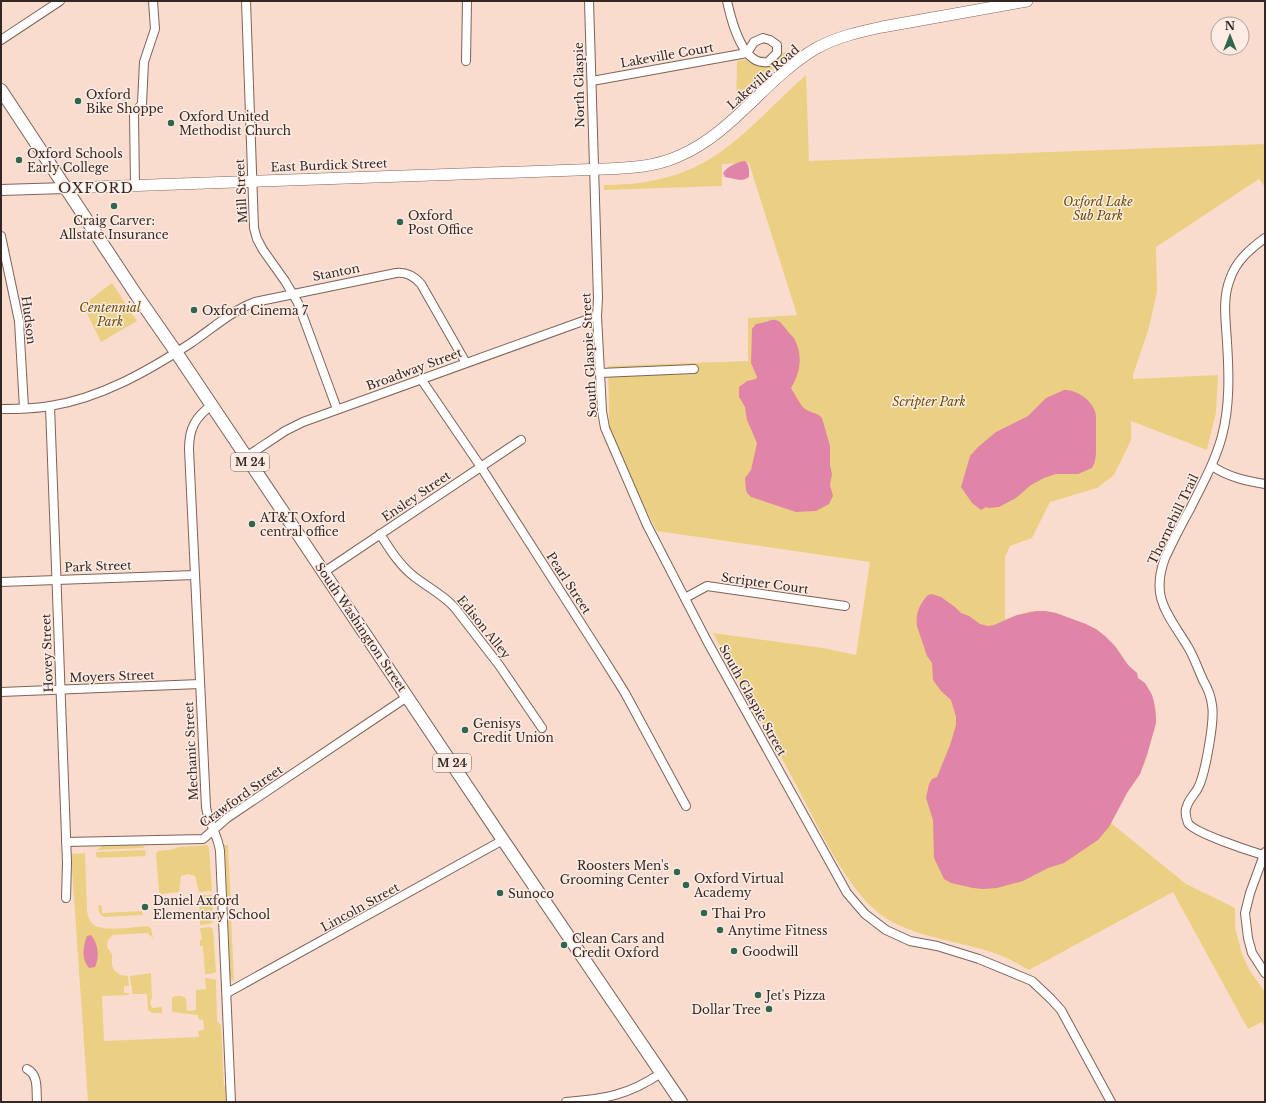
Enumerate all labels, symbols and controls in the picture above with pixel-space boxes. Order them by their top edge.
north arrow [1210,16,1250,56]
text: N [1225,19,1236,33]
street label: Lakeville Court [619,39,715,71]
street label: North Glaspie [571,42,587,128]
street label: Lakeville Road [724,42,802,112]
place label: Oxford Bike Shoppe [86,87,164,116]
marker: Oxford Bike Shoppe [73,96,83,106]
place label: Oxford United Methodist Church [179,109,291,138]
marker: Oxford United Methodist Church [166,118,176,128]
place label: Oxford Schools Early College [27,146,123,175]
marker: Oxford Schools Early College [14,155,24,165]
street label: East Burdick Street [270,155,388,175]
street label: Mill Street [232,158,250,224]
district label: OXFORD [58,179,134,197]
park label: Oxford Lake Sub Park [1063,194,1133,223]
marker: Craig Carver: Allstate Insurance [109,201,119,211]
place label: Oxford Post Office [408,208,474,237]
place label: Craig Carver: Allstate Insurance [58,213,169,242]
marker: Oxford Post Office [395,217,405,227]
street label: Stanton [311,260,361,284]
street label: South Glaspie Street [578,292,600,418]
street label: Hudson [19,295,39,345]
park label: Centennial Park [79,300,141,329]
place label: Oxford Cinema 7 [202,303,309,318]
marker: Oxford Cinema 7 [189,305,199,315]
street label: Broadway Street [364,345,464,393]
park label: Scripter Park [892,394,966,409]
road number: M 24 [231,453,269,471]
street label: Ensley Street [379,467,454,525]
street label: Thornehill Trail [1145,471,1201,567]
place label: AT&T Oxford central office [259,510,345,539]
marker: AT&T Oxford central office [247,519,257,529]
street label: Pearl Street [543,549,595,617]
street label: Park Street [64,557,132,575]
street label: South Washington Street [312,560,410,695]
street label: Scripter Court [720,569,810,597]
street label: Edison Alley [454,592,514,662]
street label: Hovey Street [38,613,56,693]
street label: South Glaspie Street [716,642,790,759]
street label: Moyers Street [69,667,155,685]
street label: Mechanic Street [181,701,201,801]
place label: Genisys Credit Union [473,716,554,745]
marker: Genisys Credit Union [460,725,470,735]
road number: M 24 [433,754,471,772]
street label: Crawford Street [197,762,286,830]
place label: Roosters Men's Grooming Center [560,858,669,887]
marker: Roosters Men's Grooming Center [672,867,682,877]
place label: Oxford Virtual Academy [693,871,784,900]
street label: Lincoln Street [318,879,402,935]
marker: Oxford Virtual Academy [681,880,691,890]
place label: Sunoco [508,886,554,901]
marker: Sunoco [495,888,505,898]
place label: Daniel Axford Elementary School [153,893,270,922]
marker: Daniel Axford Elementary School [140,902,150,912]
place label: Thai Pro [712,906,766,921]
marker: Thai Pro [699,908,709,918]
place label: Anytime Fitness [727,923,828,938]
marker: Anytime Fitness [715,925,725,935]
place label: Clean Cars and Credit Oxford [572,931,665,960]
marker: Clean Cars and Credit Oxford [559,940,569,950]
place label: Goodwill [742,944,798,959]
marker: Goodwill [729,946,739,956]
place label: Jet's Pizza [764,988,826,1003]
marker: Jet's Pizza [753,990,763,1000]
place label: Dollar Tree [691,1002,761,1017]
marker: Dollar Tree [764,1004,774,1014]

